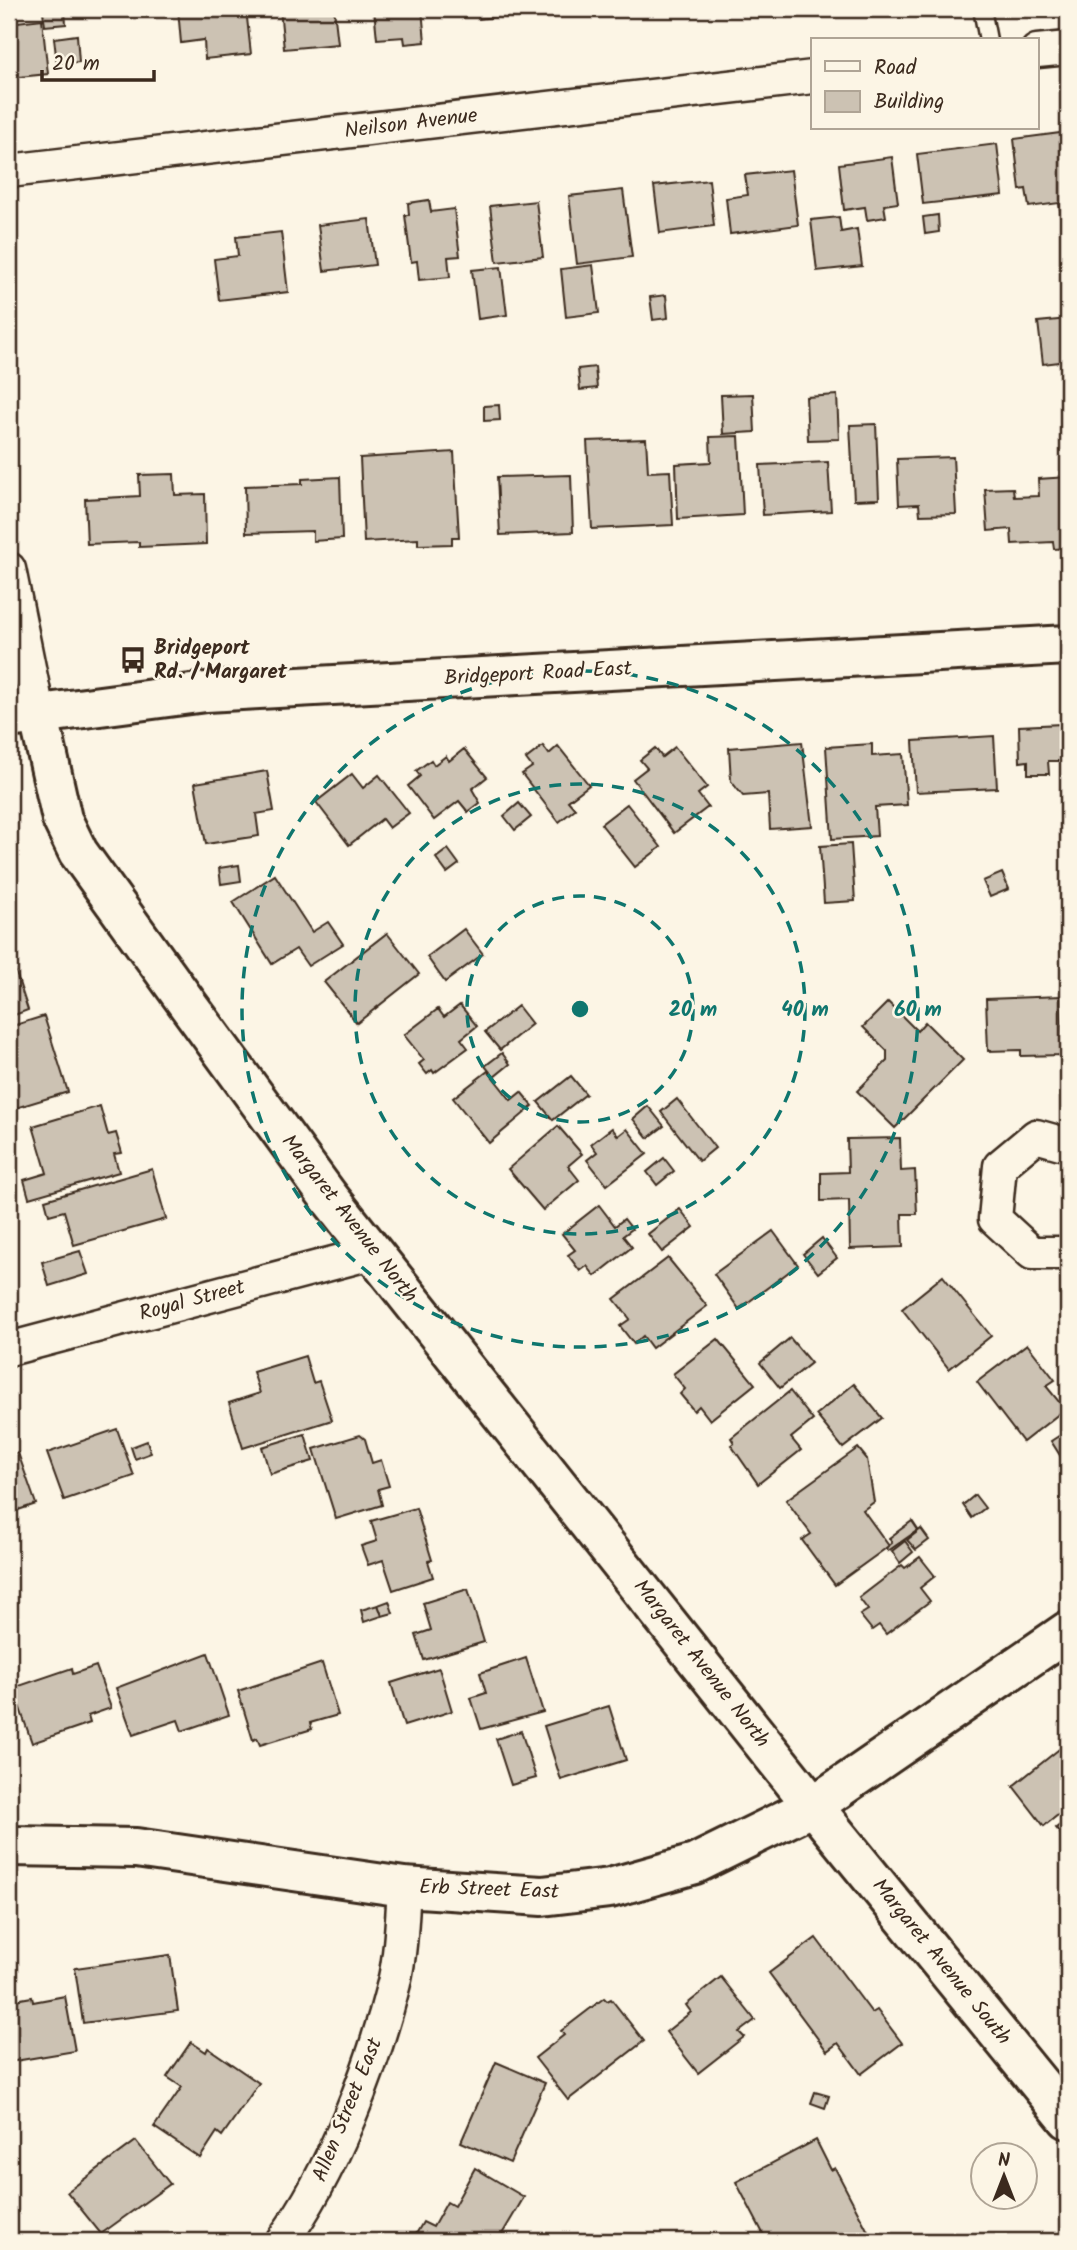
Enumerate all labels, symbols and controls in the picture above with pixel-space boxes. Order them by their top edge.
scale bar [42,38,154,82]
legend [811,38,1038,130]
text: 20 m [52,48,100,81]
text: Road [874,52,917,85]
text: Building [874,86,944,119]
street label: Neilson Avenue [343,99,480,149]
place label: Bridgeport Rd. / Margaret [154,632,288,689]
bus stop icon: Bridgeport Rd. / Margaret [118,645,148,675]
street label: Bridgeport Road East [443,653,634,695]
text: 20 m [669,994,717,1027]
text: 40 m [781,994,829,1027]
text: 60 m [894,994,942,1027]
centre of rings [568,997,592,1021]
street label: Margaret Avenue North [272,1127,426,1311]
street label: Royal Street [135,1271,249,1331]
street label: Margaret Avenue North [624,1572,778,1756]
street label: Erb Street East [419,1871,560,1909]
street label: Margaret Avenue South [863,1871,1019,2053]
street label: Allen Street East [304,2032,392,2187]
north arrow [968,2142,1038,2212]
text: N [998,2146,1010,2176]

